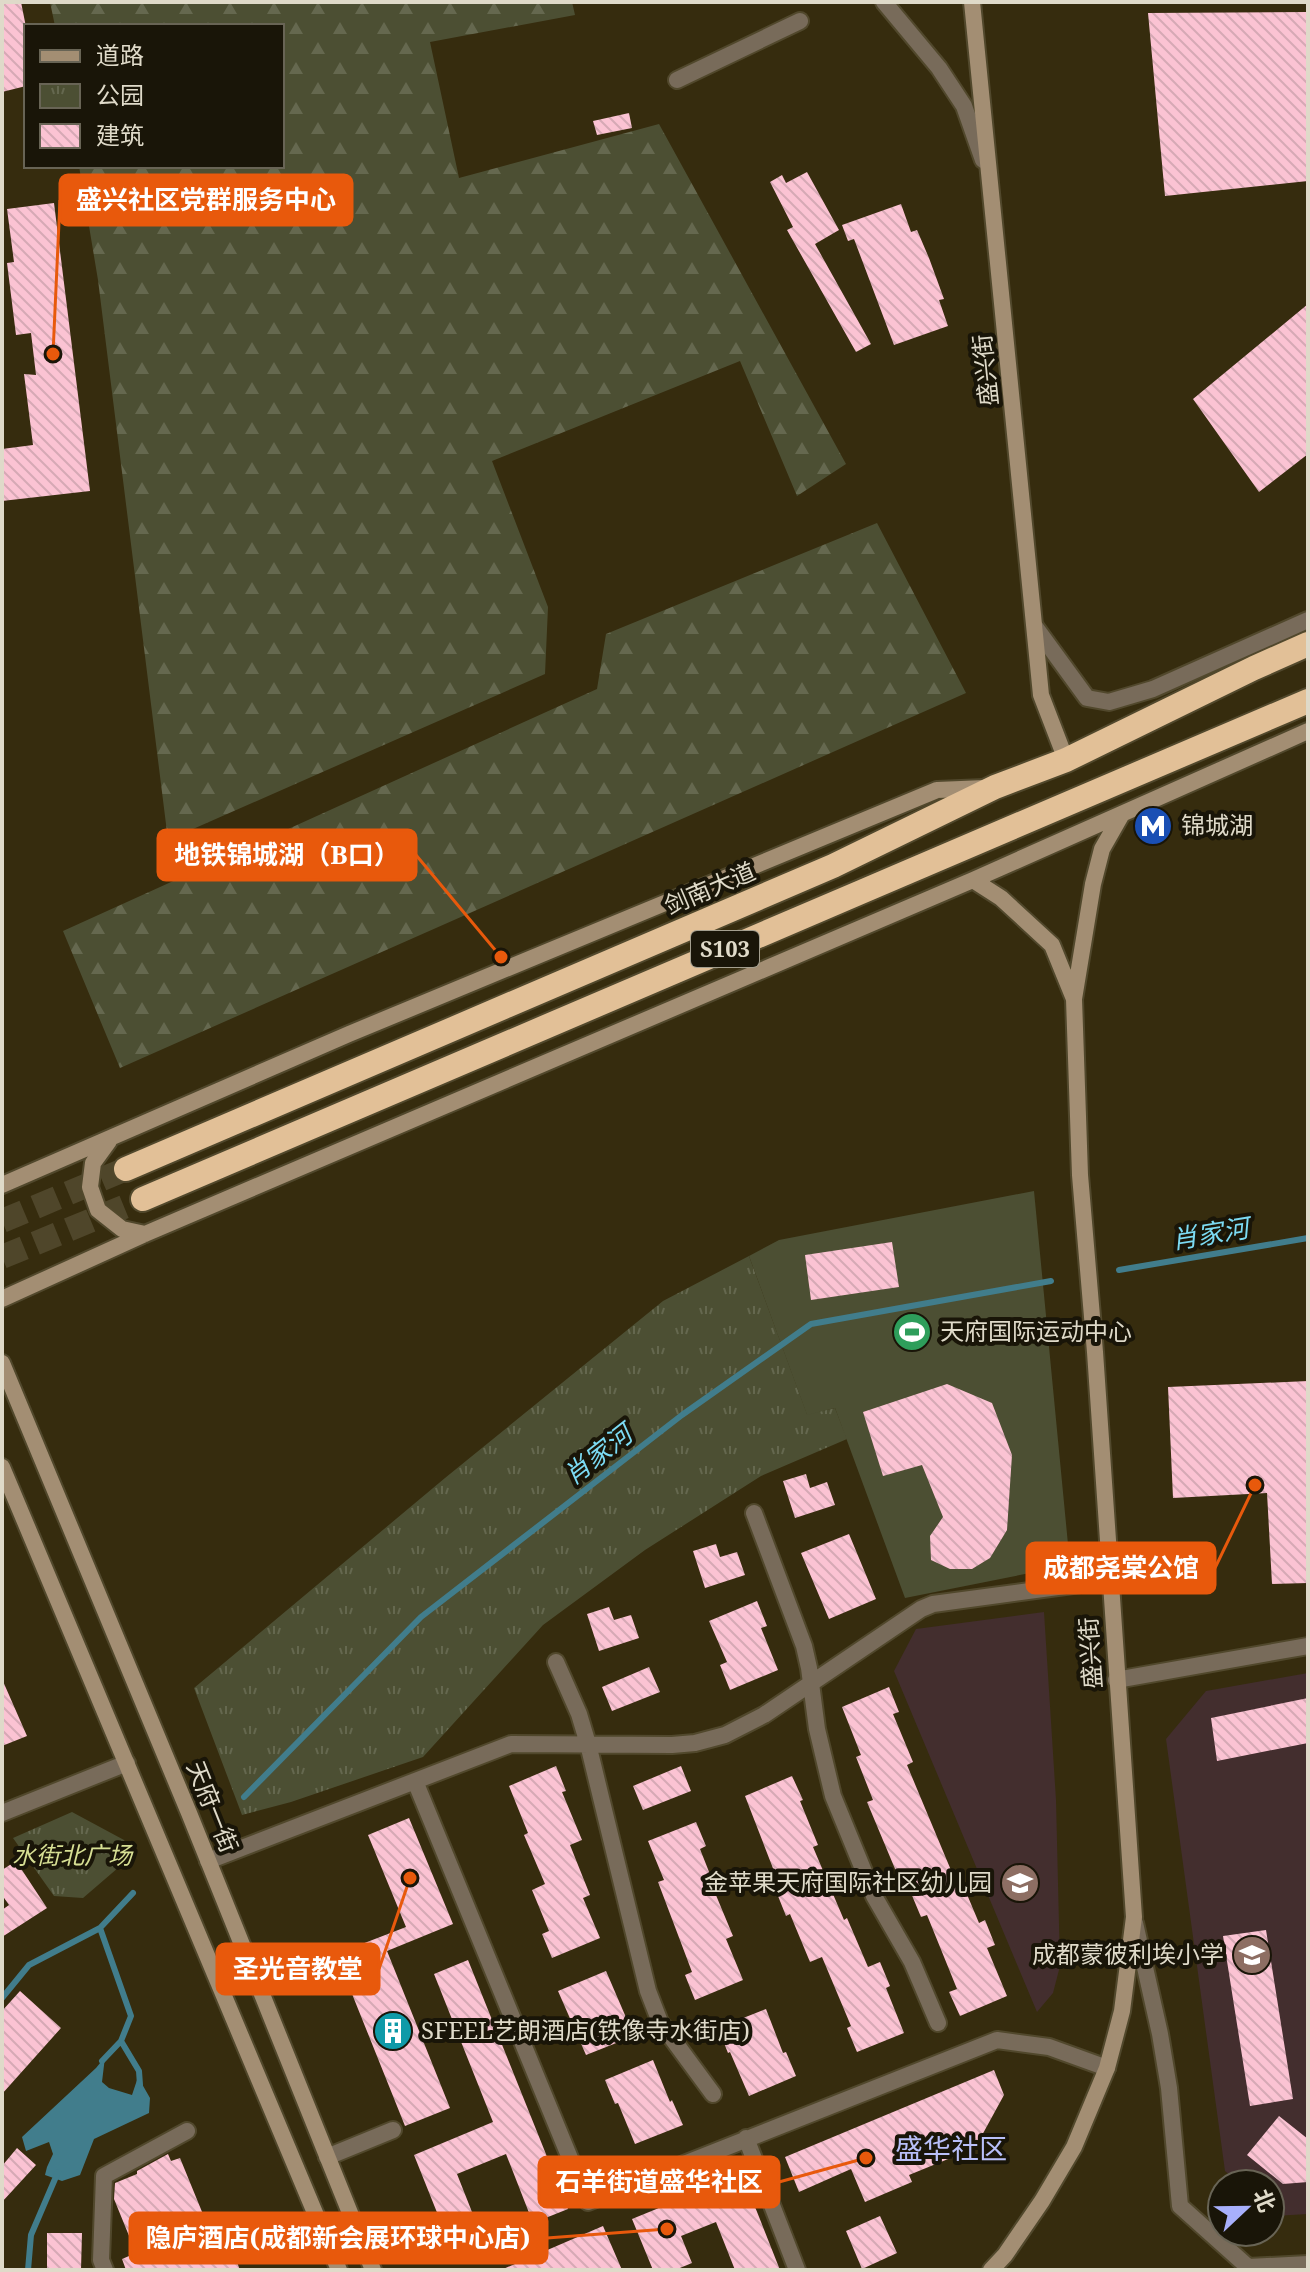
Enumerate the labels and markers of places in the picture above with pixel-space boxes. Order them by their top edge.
callout: 盛兴社区党群服务中心 [60,175,352,225]
metro station icon: 锦城湖 [1132,805,1174,847]
place label: 锦城湖 [1181,808,1253,841]
callout: 地铁锦城湖（B口） [158,830,416,880]
sports icon: 天府国际运动中心 [891,1311,933,1353]
place label: 天府国际运动中心 [940,1314,1132,1347]
callout: 成都尧棠公馆 [1027,1543,1215,1593]
school or university icon: 金苹果天府国际社区幼儿园 [999,1862,1041,1904]
place label: 金苹果天府国际社区幼儿园 [704,1865,992,1898]
school or university icon: 成都蒙彼利埃小学 [1231,1934,1273,1976]
place label: 成都蒙彼利埃小学 [1032,1937,1224,1970]
callout: 圣光音教堂 [217,1944,379,1994]
building icon: SFEEL艺朗酒店(铁像寺水街店) [372,2010,414,2052]
place label: SFEEL艺朗酒店(铁像寺水街店) [421,2013,750,2046]
callout: 石羊街道盛华社区 [539,2157,779,2207]
callout: 隐庐酒店(成都新会展环球中心店) [130,2213,547,2263]

